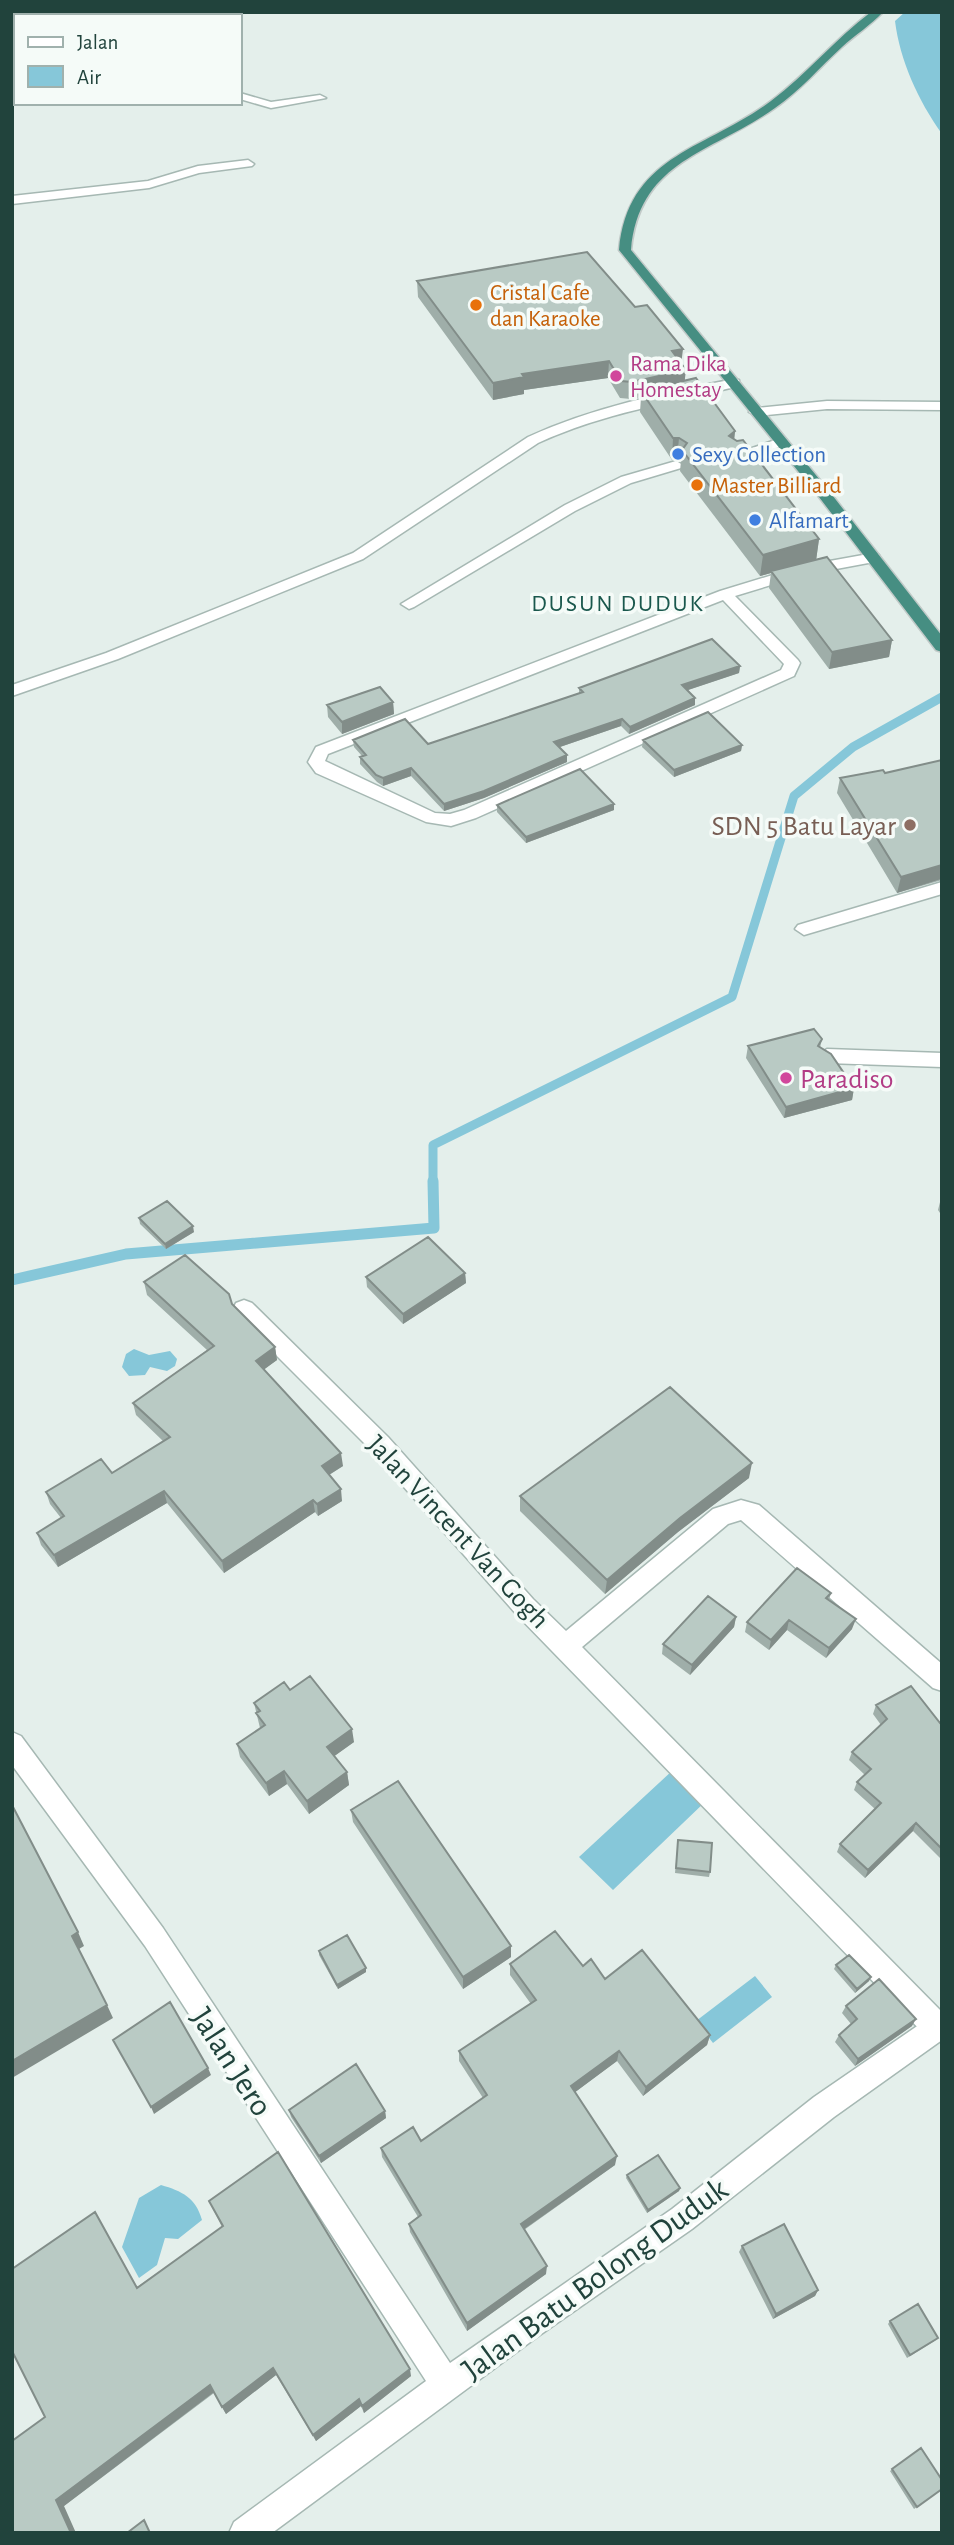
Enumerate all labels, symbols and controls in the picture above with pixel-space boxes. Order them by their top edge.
legend [14,14,242,105]
text: Jalan [77,32,118,53]
text: Air [77,67,101,88]
place label: Cristal Cafe dan Karaoke [490,282,601,331]
marker: Cristal Cafe dan Karaoke [468,297,484,313]
place label: Rama Dika Homestay [630,353,727,402]
marker: Rama Dika Homestay [608,368,624,384]
place label: Sexy Collection [692,444,826,467]
marker: Sexy Collection [670,446,686,462]
place label: Master Billiard [711,475,842,498]
marker: Master Billiard [689,477,705,493]
place label: Alfamart [769,510,849,533]
marker: Alfamart [747,512,763,528]
district label: DUSUN DUDUK [531,592,705,616]
place label: SDN 5 Batu Layar [711,813,896,841]
marker: SDN 5 Batu Layar [902,817,918,833]
place label: Paradiso [800,1066,894,1094]
marker: Paradiso [778,1070,794,1086]
street label: Jalan Vincent Van Gogh [361,1430,554,1634]
street label: Jalan Jero [184,2002,278,2122]
street label: Jalan Batu Bolong Duduk [457,2173,734,2387]

